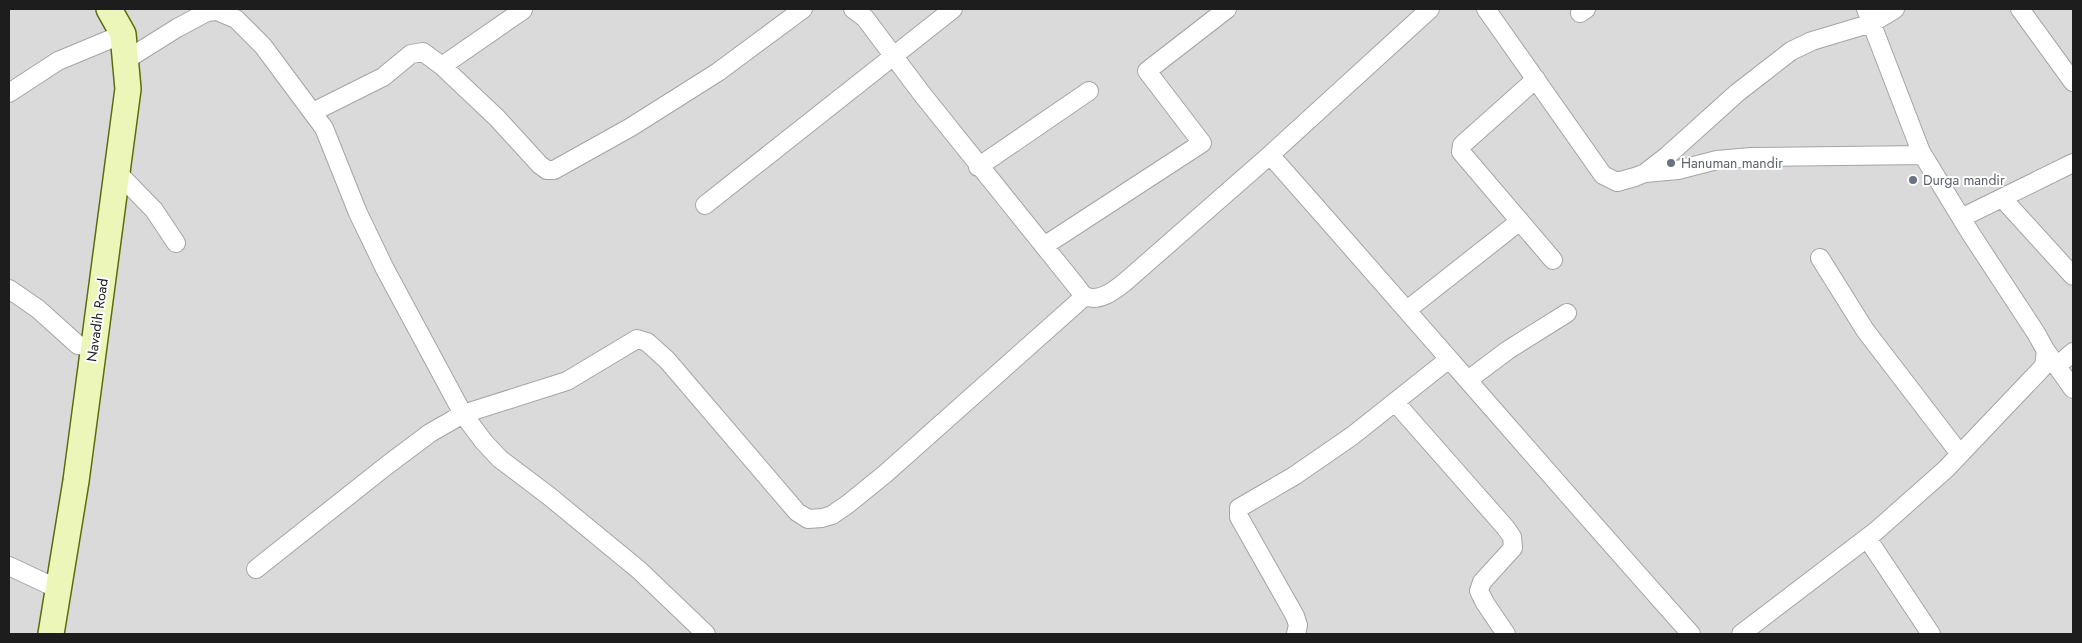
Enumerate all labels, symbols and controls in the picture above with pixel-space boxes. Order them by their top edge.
place label: Hanuman mandir [1681,153,1783,173]
marker: Hanuman mandir [1665,157,1677,169]
place label: Durga mandir [1923,170,2005,190]
marker: Durga mandir [1907,174,1919,186]
street label: Navadih Road [81,277,113,363]

